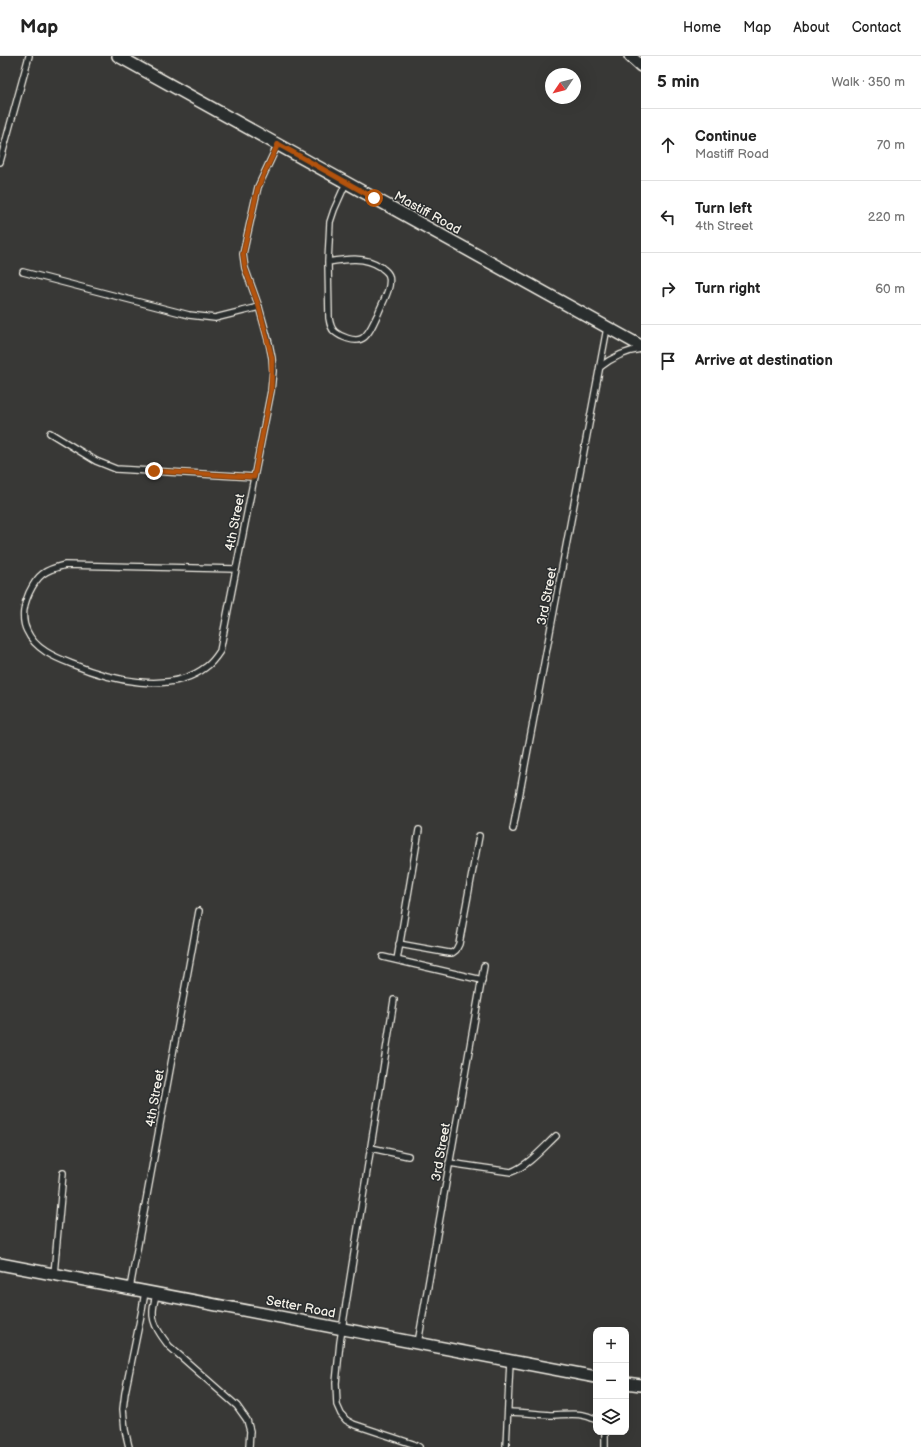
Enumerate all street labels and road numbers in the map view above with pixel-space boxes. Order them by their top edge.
street label: Mastiff Road [391,188,464,238]
street label: 4th Street [222,492,248,552]
street label: 3rd Street [534,566,560,627]
street label: 4th Street [142,1068,168,1128]
street label: 3rd Street [428,1122,454,1183]
street label: Setter Road [265,1292,337,1322]

